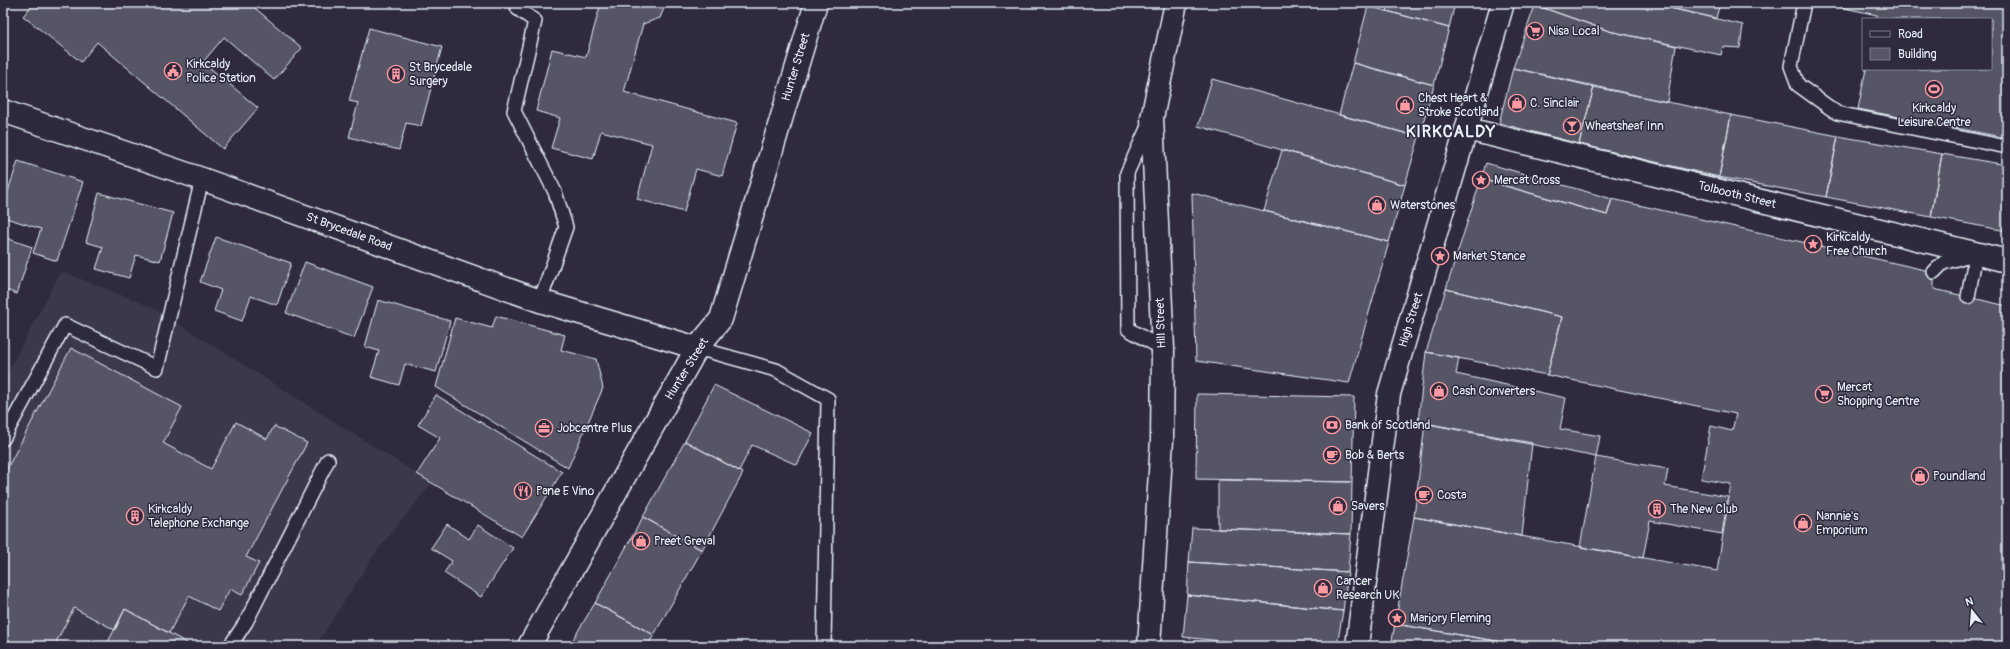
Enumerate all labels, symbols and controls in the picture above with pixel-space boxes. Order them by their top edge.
legend [1862,18,1992,70]
supermarket icon: Nisa Local [1525,21,1545,41]
place label: Nisa Local [1548,24,1600,39]
text: Road [1898,27,1923,42]
street label: Hunter Street [779,31,814,103]
text: Building [1898,47,1937,62]
place label: Kirkcaldy Police Station [186,57,256,86]
place label: St Brycedale Surgery [409,60,472,89]
public building icon: Kirkcaldy Police Station [163,61,183,81]
building icon: St Brycedale Surgery [386,64,406,84]
sports icon: Kirkcaldy Leisure Centre [1924,79,1944,99]
place label: Chest Heart & Stroke Scotland [1418,91,1499,120]
shop icon: C. Sinclair [1507,93,1527,113]
shop icon: Chest Heart & Stroke Scotland [1395,95,1415,115]
place label: C. Sinclair [1530,96,1580,111]
place label: Kirkcaldy Leisure Centre [1897,101,1971,130]
bar icon: Wheatsheaf Inn [1562,116,1582,136]
place label: Wheatsheaf Inn [1585,119,1664,134]
district label: KIRKCALDY [1406,122,1496,142]
place icon: Mercat Cross [1471,170,1491,190]
place label: Mercat Cross [1494,173,1561,188]
street label: Tolbooth Street [1696,178,1778,212]
shop icon: Waterstones [1367,195,1387,215]
place label: Waterstones [1390,198,1456,213]
street label: St Brycedale Road [304,210,394,255]
place label: Kirkcaldy Free Church [1826,230,1887,259]
place icon: Kirkcaldy Free Church [1803,234,1823,254]
place icon: Market Stance [1430,246,1450,266]
place label: Market Stance [1453,249,1526,264]
street label: High Street [1396,291,1427,349]
street label: Hill Street [1153,297,1169,349]
street label: Hunter Street [662,335,712,403]
place label: Mercat Shopping Centre [1837,380,1920,409]
shop icon: Cash Converters [1429,381,1449,401]
place label: Cash Converters [1452,384,1536,399]
supermarket icon: Mercat Shopping Centre [1814,384,1834,404]
bank icon: Bank of Scotland [1322,415,1342,435]
office icon: Jobcentre Plus [534,418,554,438]
place label: Bank of Scotland [1345,418,1431,433]
place label: Jobcentre Plus [557,421,632,436]
cafe icon: Bob & Berts [1322,445,1342,465]
place label: Bob & Berts [1345,448,1405,463]
shop icon: Poundland [1910,466,1930,486]
place label: Poundland [1933,469,1986,484]
restaurant icon: Pane E Vino [513,481,533,501]
place label: Pane E Vino [536,484,595,499]
cafe icon: Costa [1414,485,1434,505]
place label: Costa [1437,488,1467,503]
shop icon: Savers [1328,496,1348,516]
place label: Savers [1351,499,1385,514]
building icon: The New Club [1647,499,1667,519]
place label: Kirkcaldy Telephone Exchange [148,502,249,531]
place label: The New Club [1670,502,1738,517]
building icon: Kirkcaldy Telephone Exchange [125,506,145,526]
place label: Nannie's Emporium [1816,509,1868,538]
shop icon: Nannie's Emporium [1793,513,1813,533]
shop icon: Preet Greval [631,531,651,551]
place label: Preet Greval [654,534,716,549]
place label: Cancer Research UK [1336,574,1400,603]
shop icon: Cancer Research UK [1313,578,1333,598]
north arrow [1952,591,1992,631]
text: N [1964,594,1975,609]
place icon: Marjory Fleming [1387,608,1407,628]
place label: Marjory Fleming [1410,611,1491,626]

